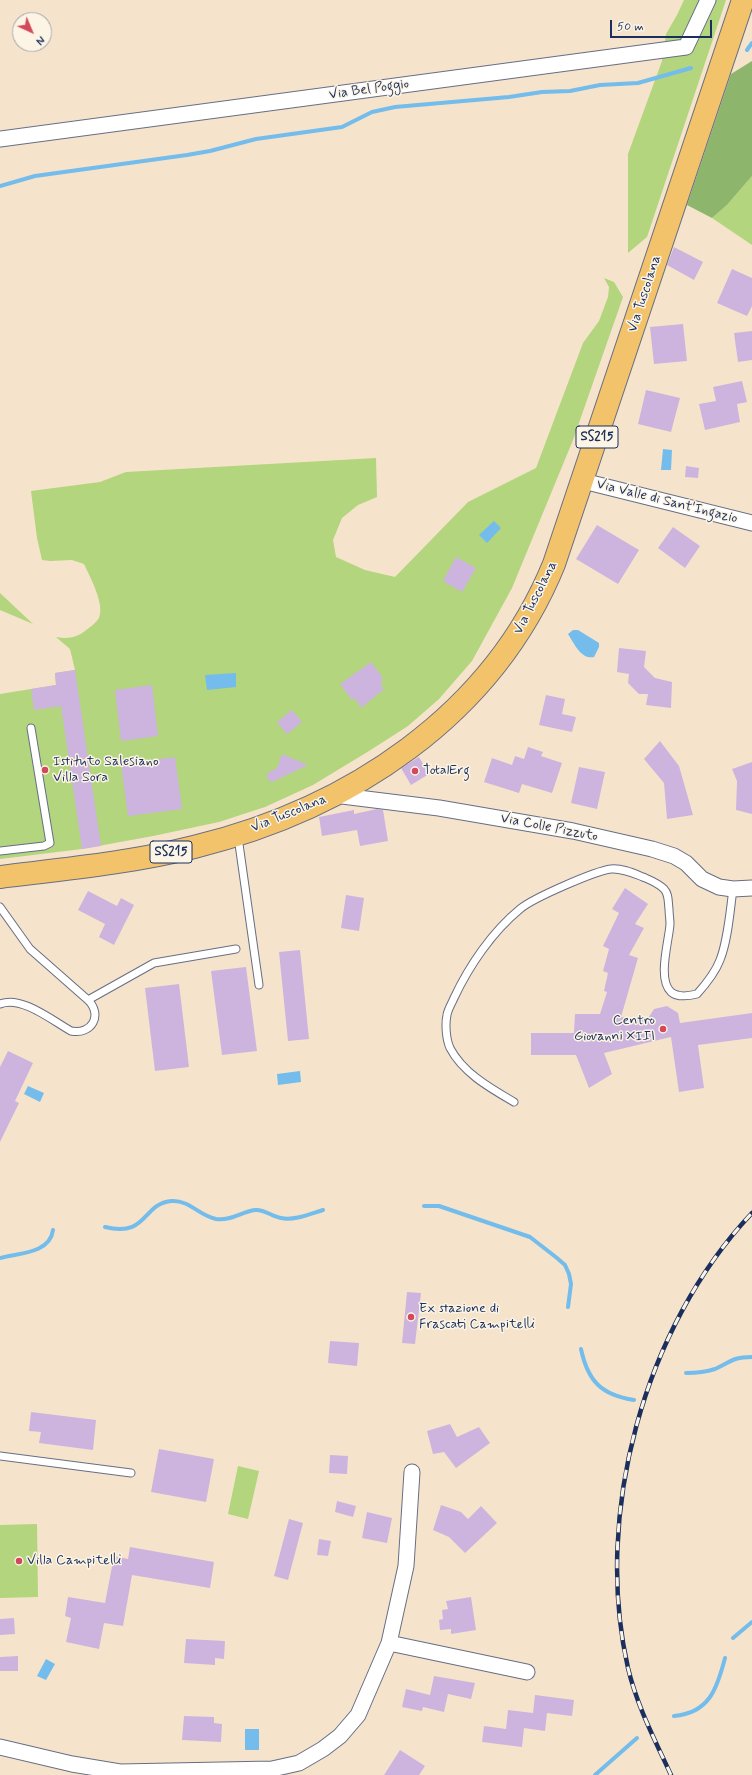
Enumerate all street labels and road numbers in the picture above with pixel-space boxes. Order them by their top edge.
street label: Via Bel Poggio [328,76,410,104]
street label: Via Tuscolana [625,253,665,335]
road number: SS215 [576,426,618,448]
street label: Via Valle di Sant'Ingazio [595,476,739,528]
street label: Via Tuscolana [510,559,562,637]
street label: Via Tuscolana [249,791,329,837]
street label: Via Colle Pizzuto [499,810,599,846]
road number: SS215 [150,841,192,863]

